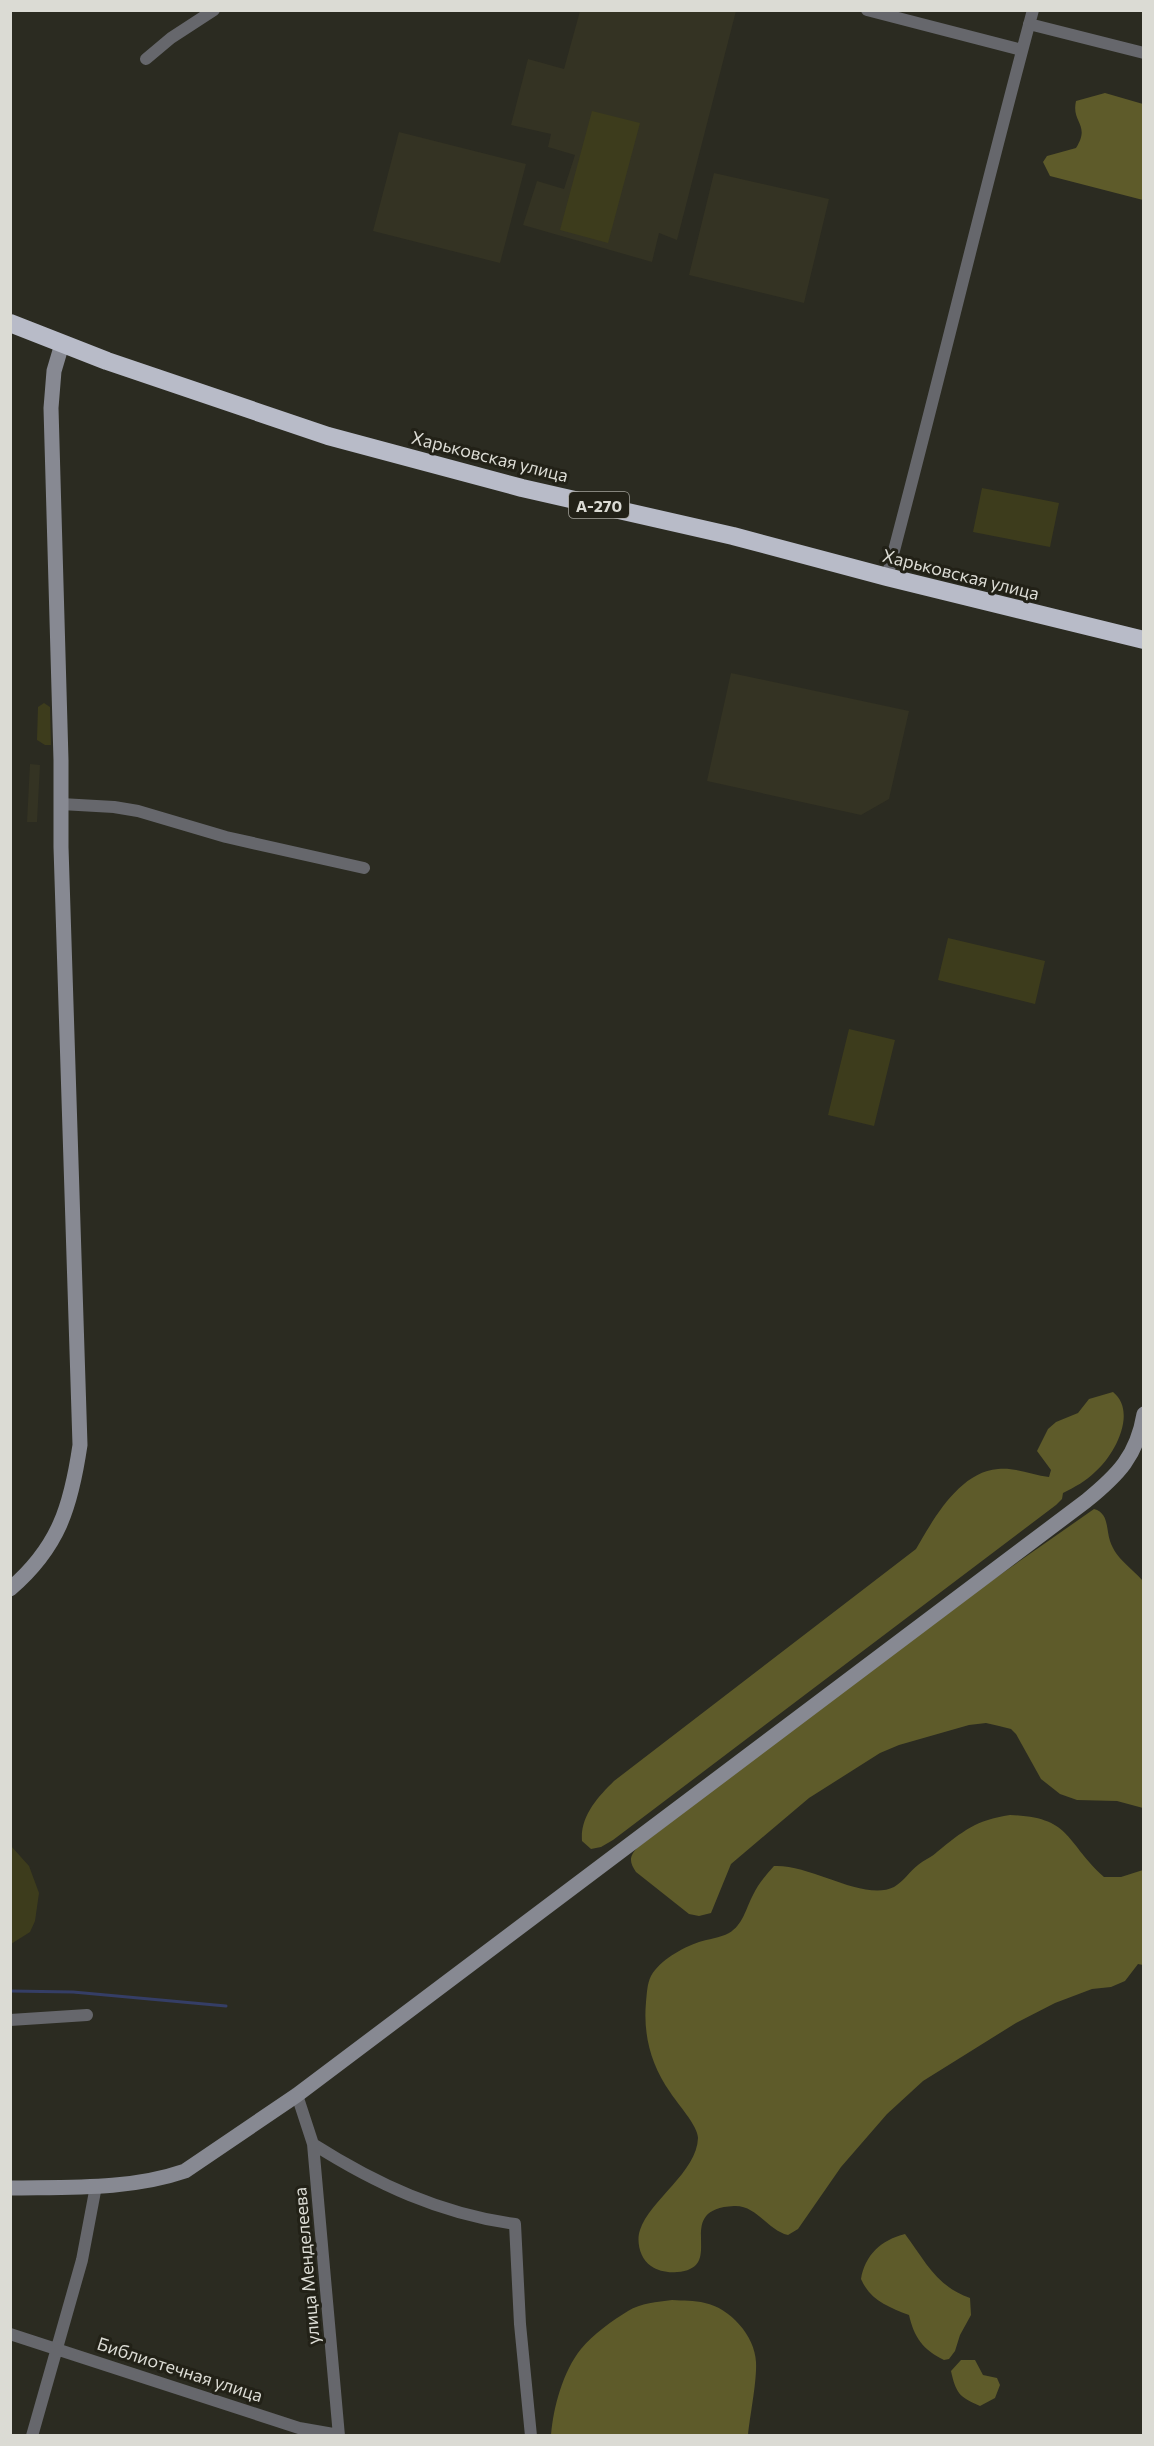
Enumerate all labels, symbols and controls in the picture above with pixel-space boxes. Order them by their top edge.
street label: Харьковская улица [409,426,571,486]
road number: А-270 [569,492,629,518]
street label: Харьковская улица [880,544,1042,604]
street label: улица Менделеева [288,2186,324,2346]
street label: Библиотечная улица [94,2332,266,2406]

